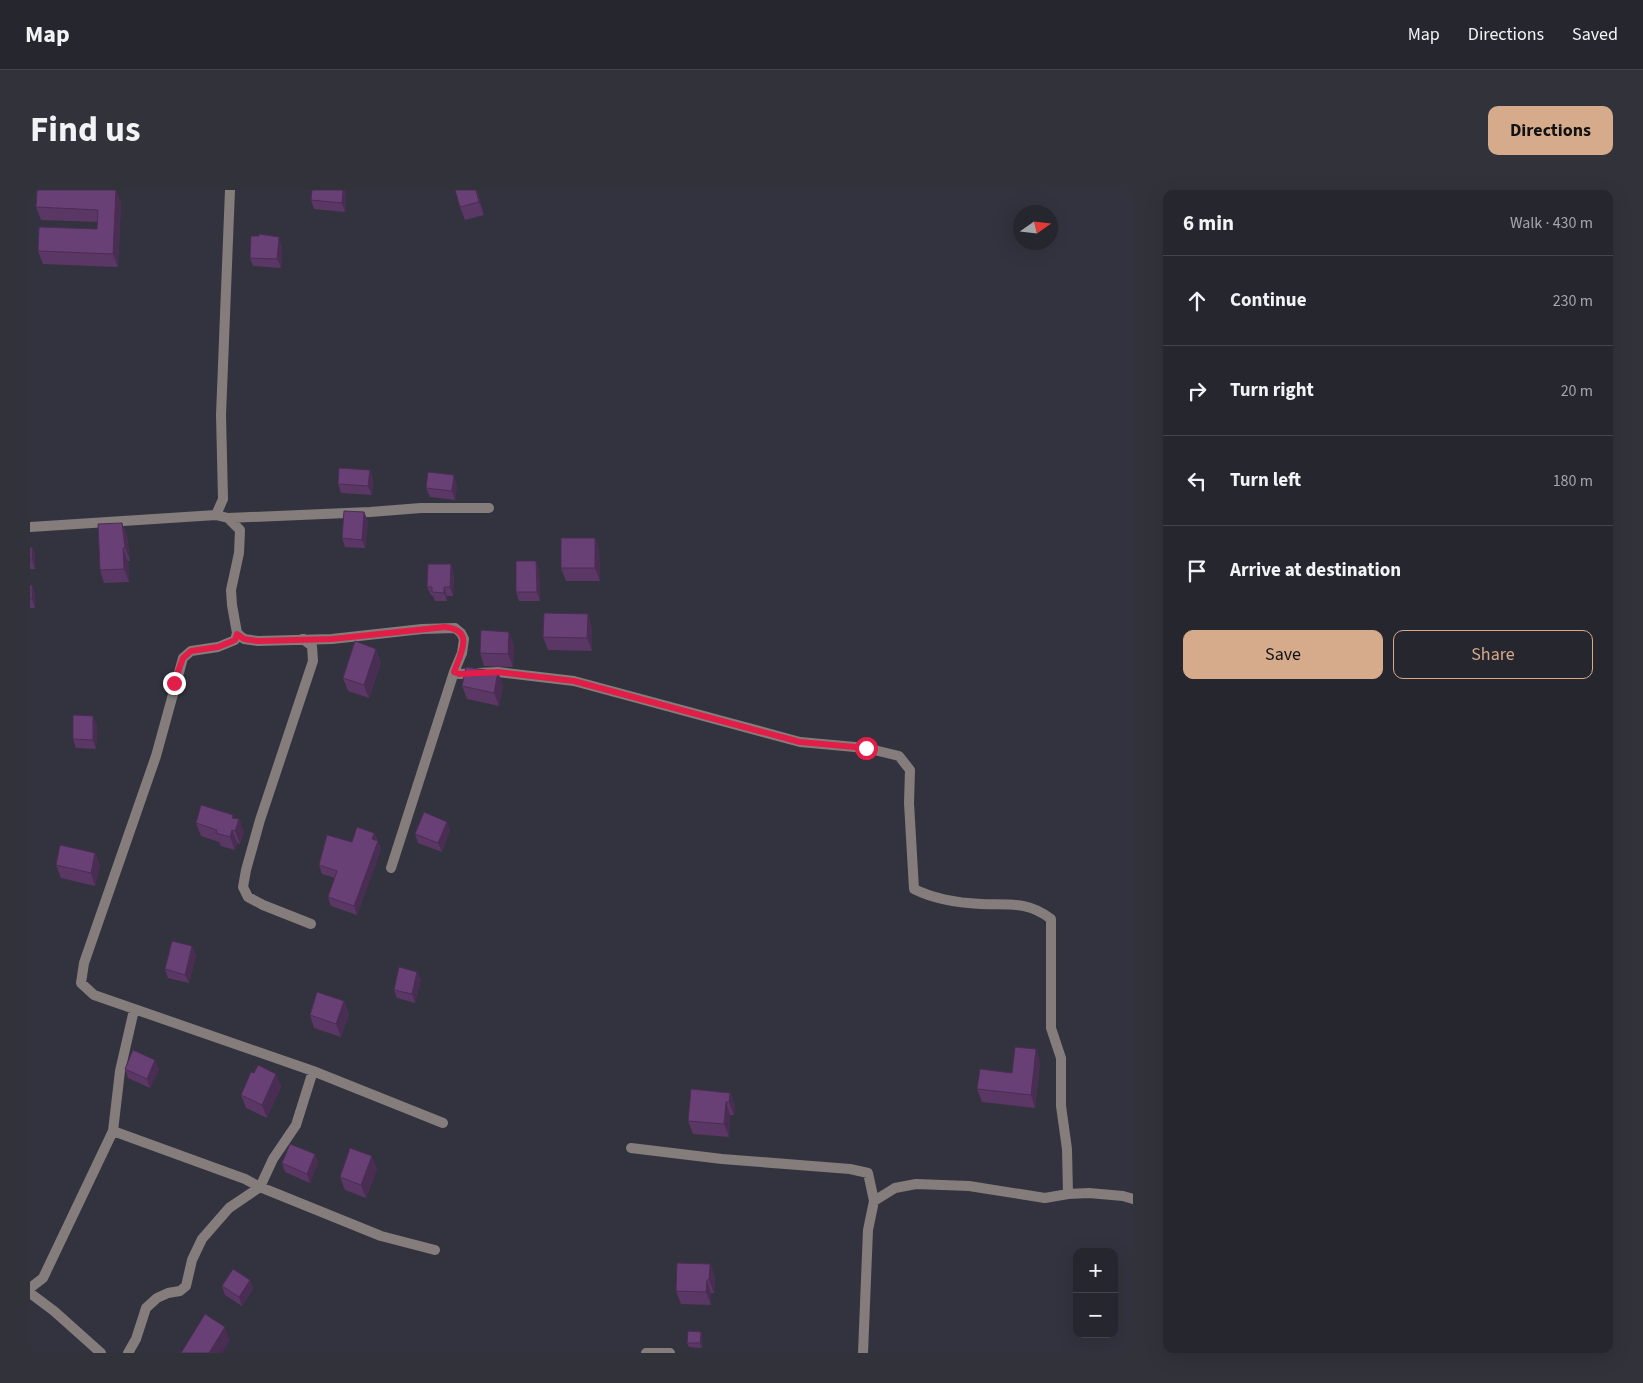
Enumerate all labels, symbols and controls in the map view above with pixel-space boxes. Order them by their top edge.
text: Map [25,17,70,52]
text: Map [1408,22,1440,47]
text: Directions [1468,22,1544,47]
text: Saved [1572,22,1618,47]
text: Find us [30,105,140,155]
button: Directions [1488,106,1613,155]
north arrow [1013,205,1058,250]
text: 6 min [1183,208,1234,238]
text: Walk · 430 m [1510,212,1593,234]
icon: ahead [1183,287,1211,315]
text: Continue [1230,287,1307,314]
text: 230 m [1553,290,1593,312]
icon: right [1183,377,1211,405]
text: Turn right [1230,377,1314,404]
text: 20 m [1561,380,1593,402]
icon: left [1183,467,1211,495]
text: Turn left [1230,467,1301,494]
text: 180 m [1553,470,1593,492]
icon: arrive [1183,557,1211,585]
text: Arrive at destination [1230,557,1401,584]
button: Save [1183,630,1383,679]
button: Share [1393,630,1593,679]
route end [163,672,186,695]
route start [855,737,878,760]
map controls [1073,1248,1118,1338]
button: + [1073,1248,1118,1293]
button: − [1073,1293,1118,1338]

